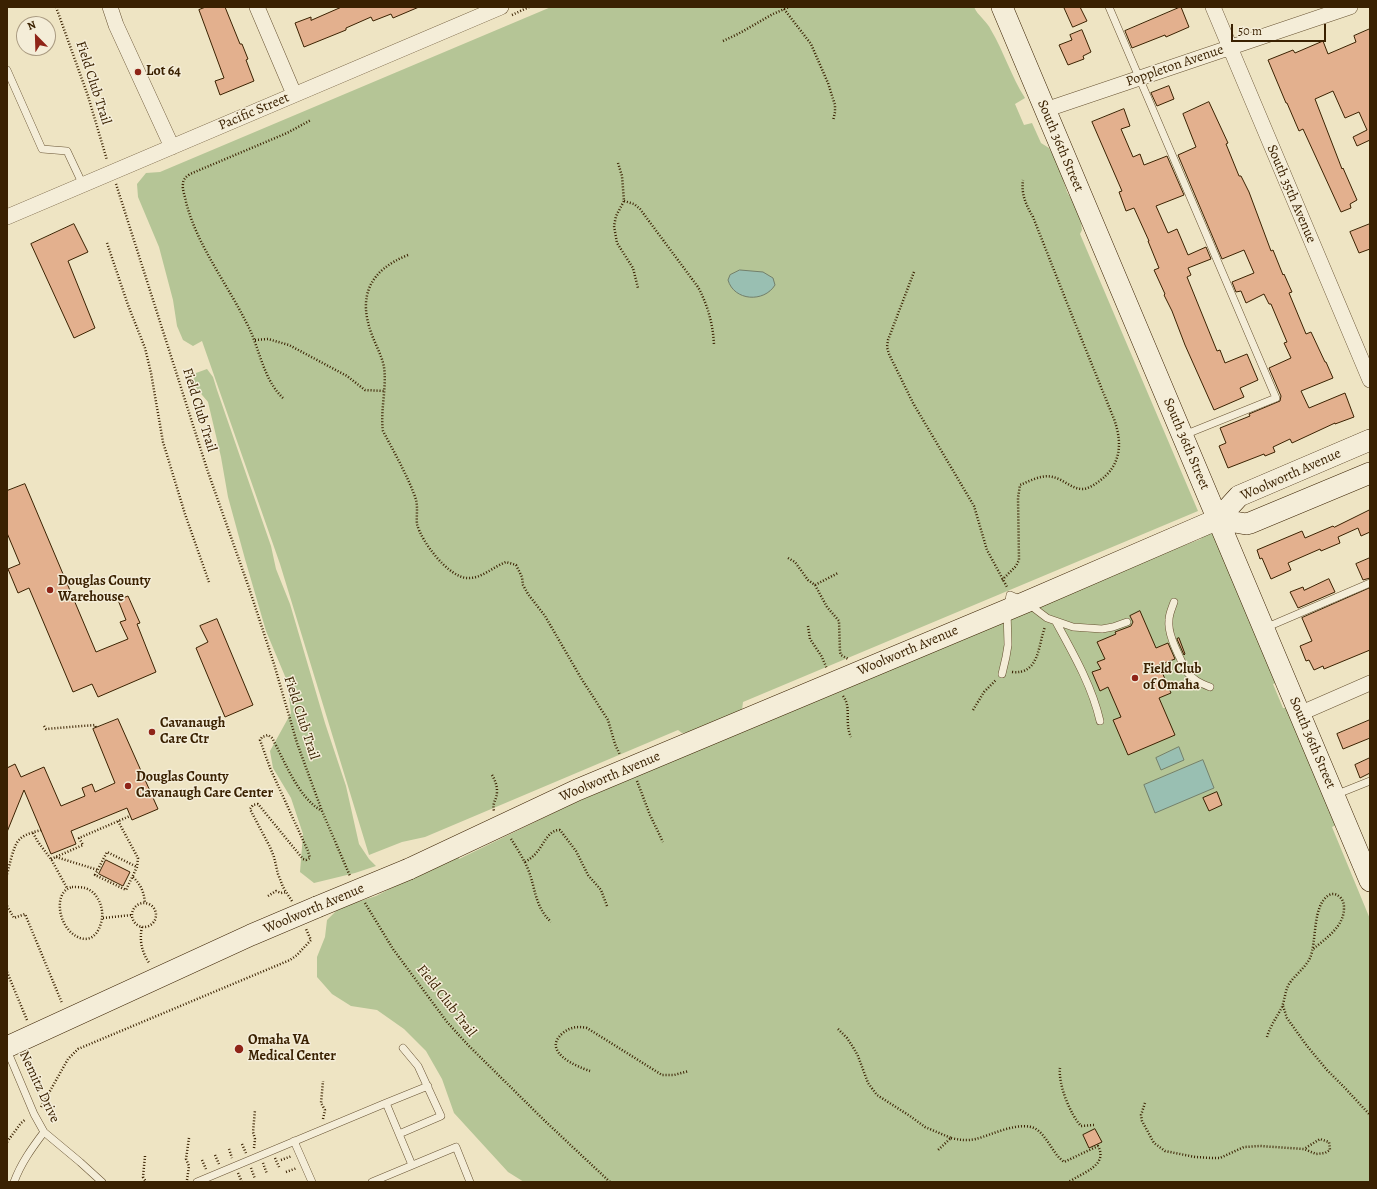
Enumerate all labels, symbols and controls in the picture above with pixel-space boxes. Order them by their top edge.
north arrow [16,16,56,56]
scale bar [1233,16,1328,42]
text: N [25,17,38,34]
text: 50 m [1238,23,1262,39]
street label: Field Club Trail [72,39,114,127]
street label: Poppleton Avenue [1124,41,1226,91]
place label: Lot 64 [146,64,181,80]
marker: Lot 64 [133,67,143,77]
street label: Pacific Street [216,90,292,134]
street label: South 36th Street [1033,98,1087,194]
street label: South 35th Avenue [1263,142,1319,246]
street label: Field Club Trail [178,366,220,454]
street label: South 36th Street [1159,396,1213,492]
street label: Woolworth Avenue [1238,445,1344,505]
place label: Douglas County Warehouse [58,574,151,606]
marker: Douglas County Warehouse [45,585,55,595]
street label: Woolworth Avenue [855,622,961,680]
place label: Field Club of Omaha [1143,662,1201,694]
marker: Field Club of Omaha [1130,673,1140,683]
street label: Field Club Trail [280,674,322,762]
street label: South 36th Street [1285,695,1339,791]
place label: Cavanaugh Care Ctr [160,716,225,748]
marker: Cavanaugh Care Ctr [147,727,157,737]
street label: Woolworth Avenue [557,748,663,806]
place label: Douglas County Cavanaugh Care Center [136,770,273,802]
marker: Douglas County Cavanaugh Care Center [123,781,133,791]
street label: Woolworth Avenue [261,880,367,938]
street label: Field Club Trail [413,962,479,1040]
place label: Omaha VA Medical Center [248,1033,336,1066]
marker: Omaha VA Medical Center [233,1043,245,1055]
street label: Nemitz Drive [15,1049,63,1125]

